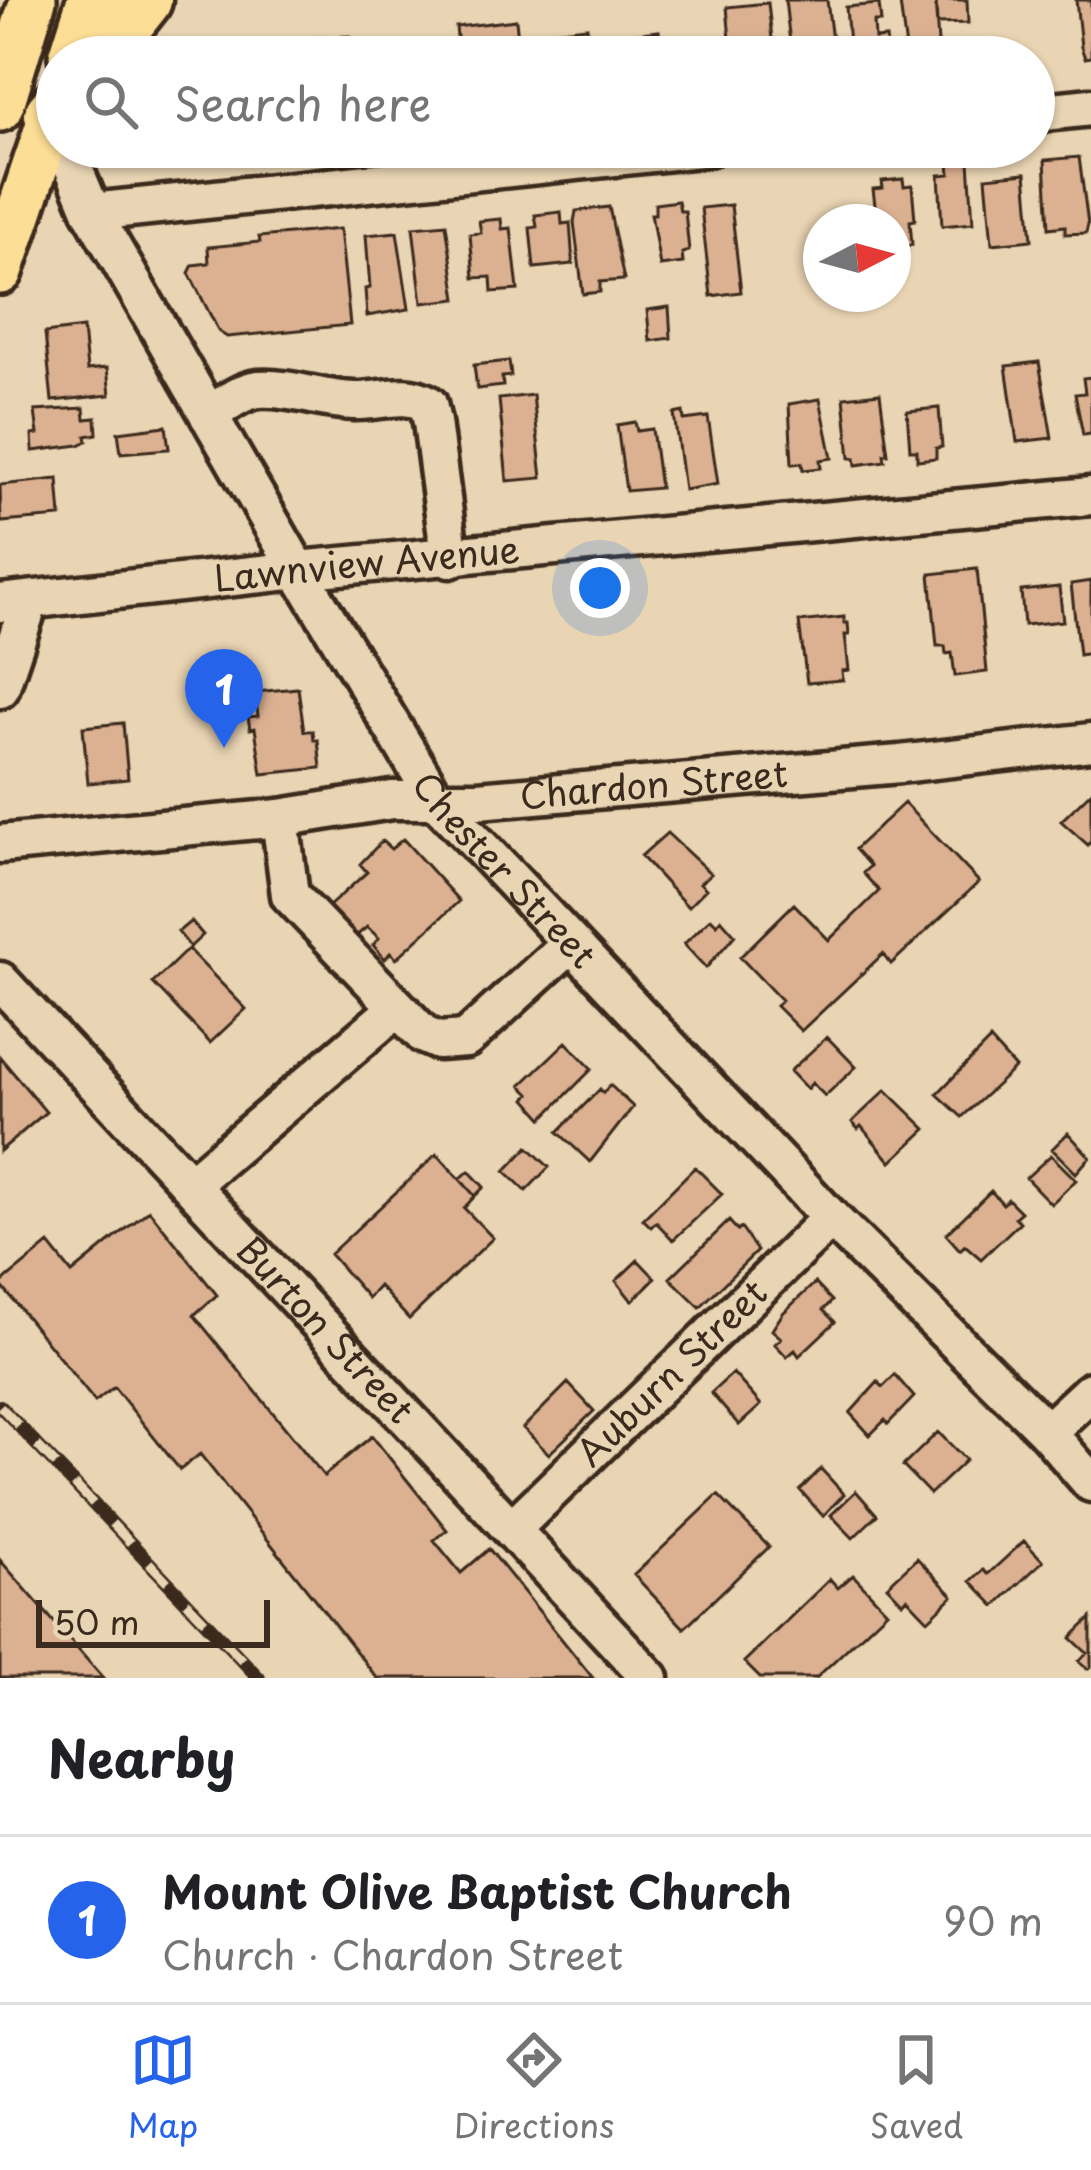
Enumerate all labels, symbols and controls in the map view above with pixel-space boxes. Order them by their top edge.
search box [36,36,1055,168]
text: Search here [174,68,431,136]
icon: search [78,69,144,135]
north arrow [803,204,911,312]
street label: Lawnview Avenue [211,520,522,604]
your location [570,558,630,618]
pin: 1 [185,649,263,748]
street label: Chardon Street [517,745,790,821]
street label: Chester Street [400,761,610,979]
street label: Burton Street [225,1223,428,1434]
street label: Auburn Street [563,1266,778,1478]
scale bar [36,1594,270,1647]
text: 50 m [54,1596,140,1646]
text: Nearby [48,1718,235,1795]
text: Mount Olive Baptist Church [162,1856,792,1924]
text: 1 [78,1890,96,1949]
text: 90 m [943,1890,1043,1949]
text: Church · Chardon Street [162,1924,623,1983]
tab: Map [128,2027,198,2149]
tab: Directions [454,2027,614,2149]
tab: Saved [870,2027,963,2149]

